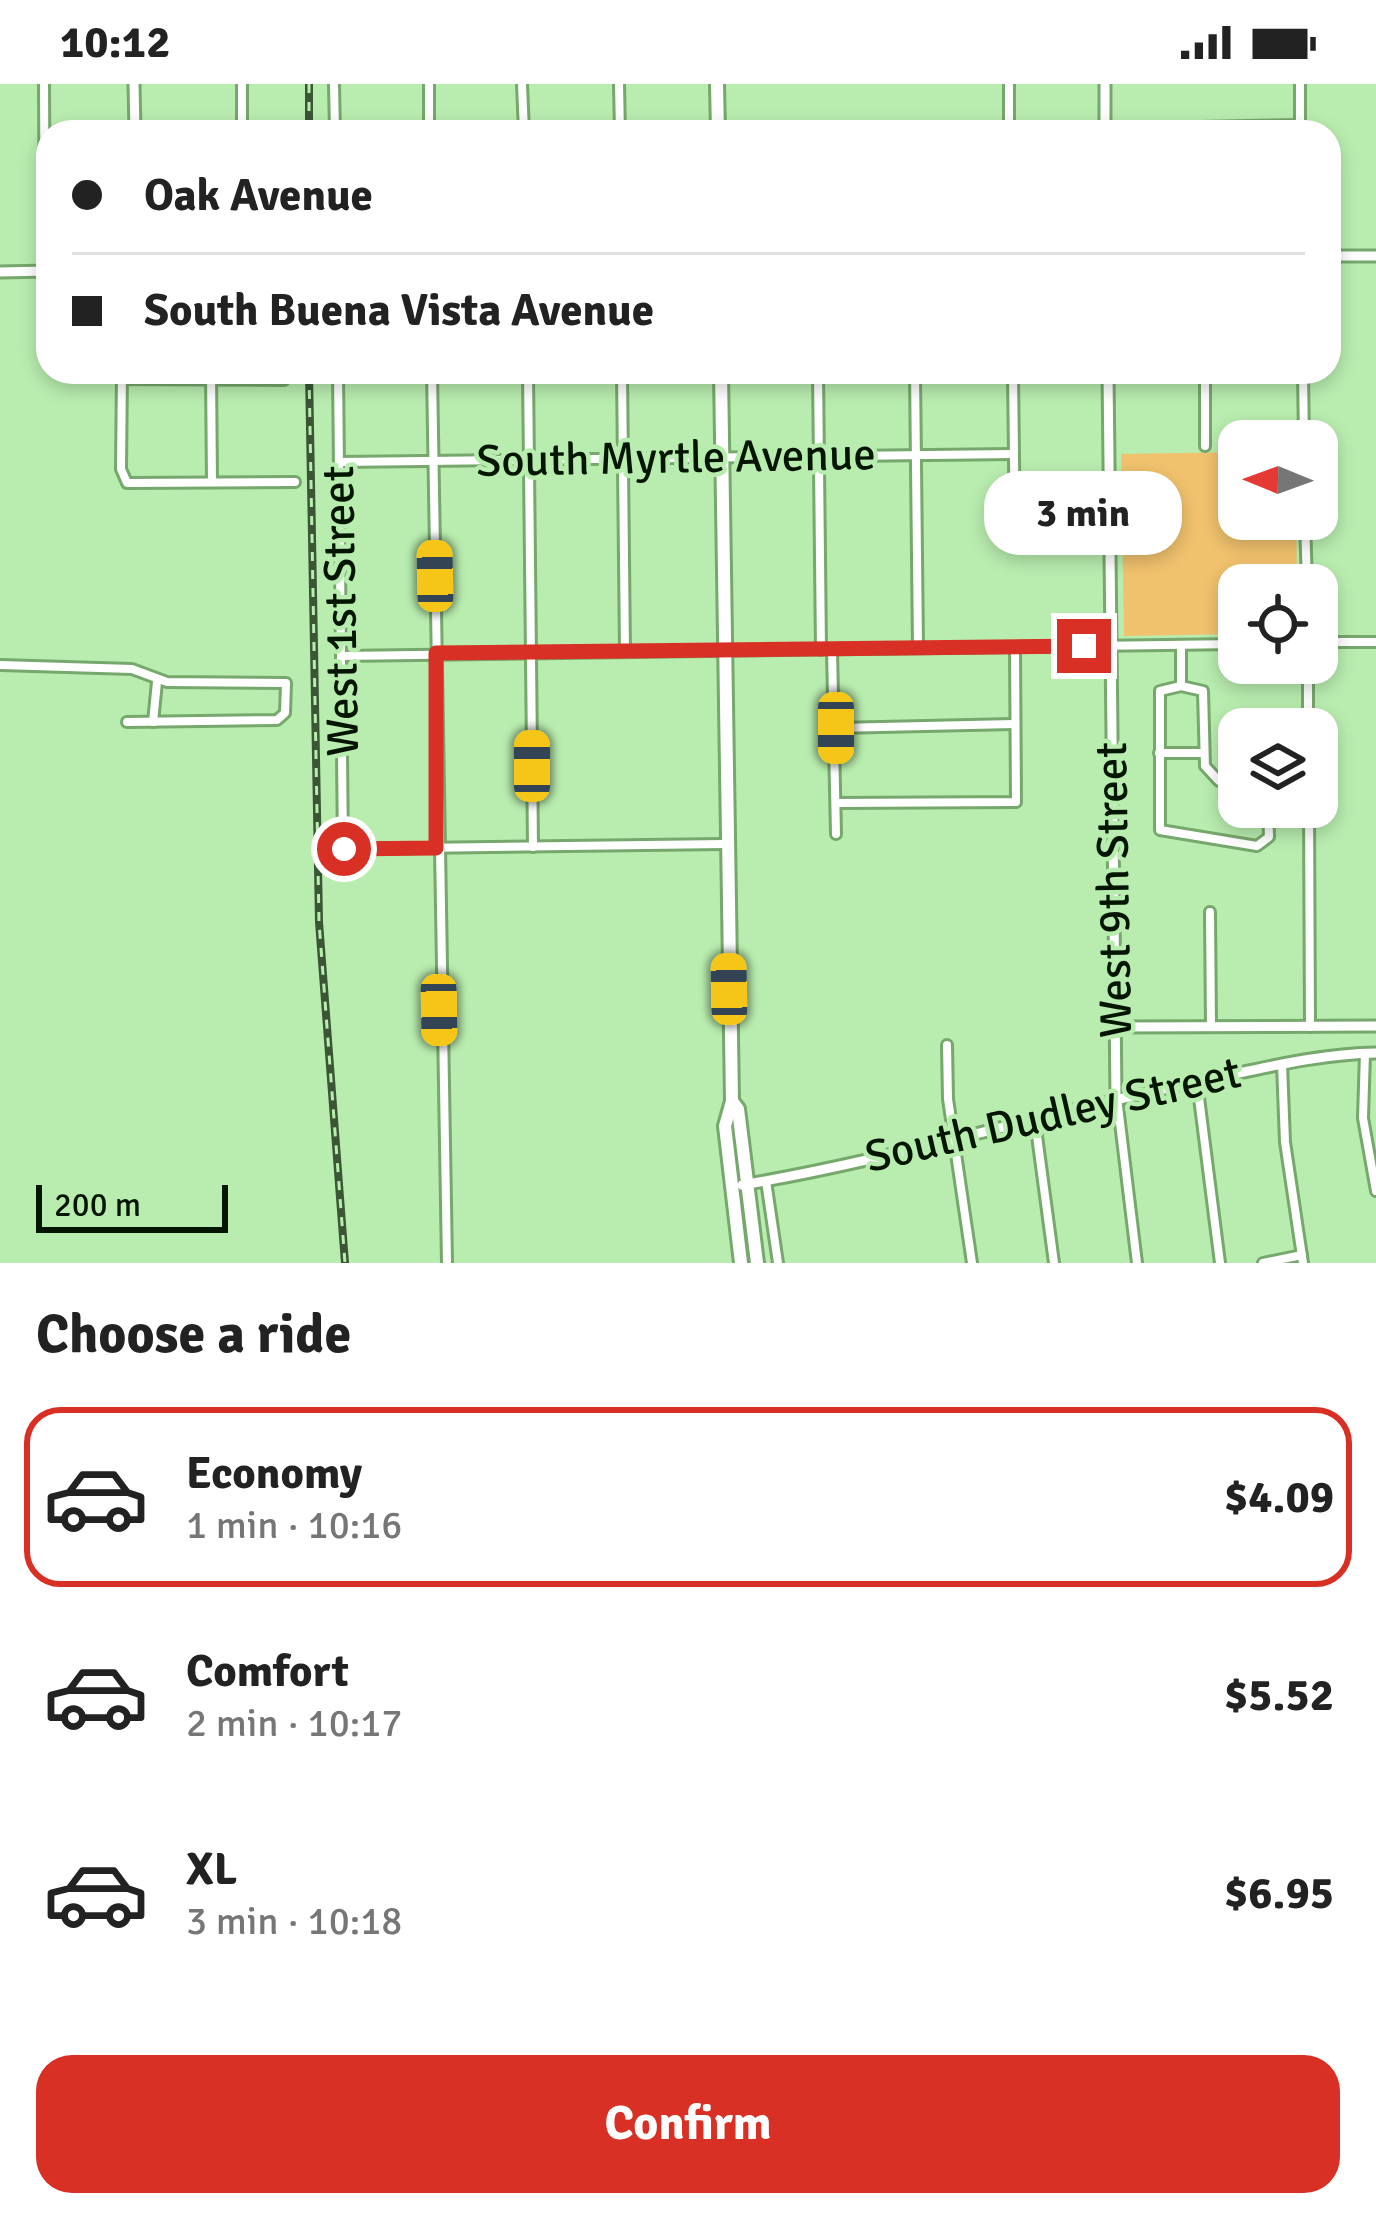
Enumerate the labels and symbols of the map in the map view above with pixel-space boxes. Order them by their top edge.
north arrow [1218,420,1338,540]
street label: South Myrtle Avenue [476,427,876,489]
street label: West 1st Street [311,465,371,757]
callout: 3 min [985,472,1183,556]
car [416,540,454,612]
route end [1057,619,1111,673]
car [818,692,854,764]
car [514,730,550,802]
street label: West 9th Street [1084,742,1144,1038]
route start [317,822,371,876]
car [710,953,748,1025]
car [420,974,458,1046]
street label: South Dudley Street [860,1045,1246,1185]
scale bar [36,1179,228,1232]

